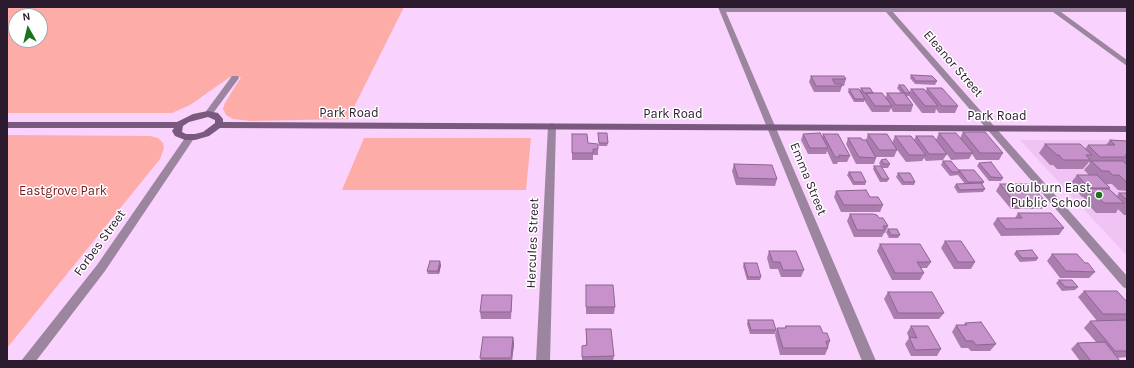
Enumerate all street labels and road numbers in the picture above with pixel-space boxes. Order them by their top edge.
street label: Eleanor Street [920,27,986,101]
street label: Park Road [319,105,379,121]
street label: Park Road [643,106,703,122]
street label: Park Road [967,108,1027,124]
street label: Emma Street [786,140,830,218]
street label: Hercules Street [524,197,542,289]
street label: Forbes Street [71,207,129,279]

